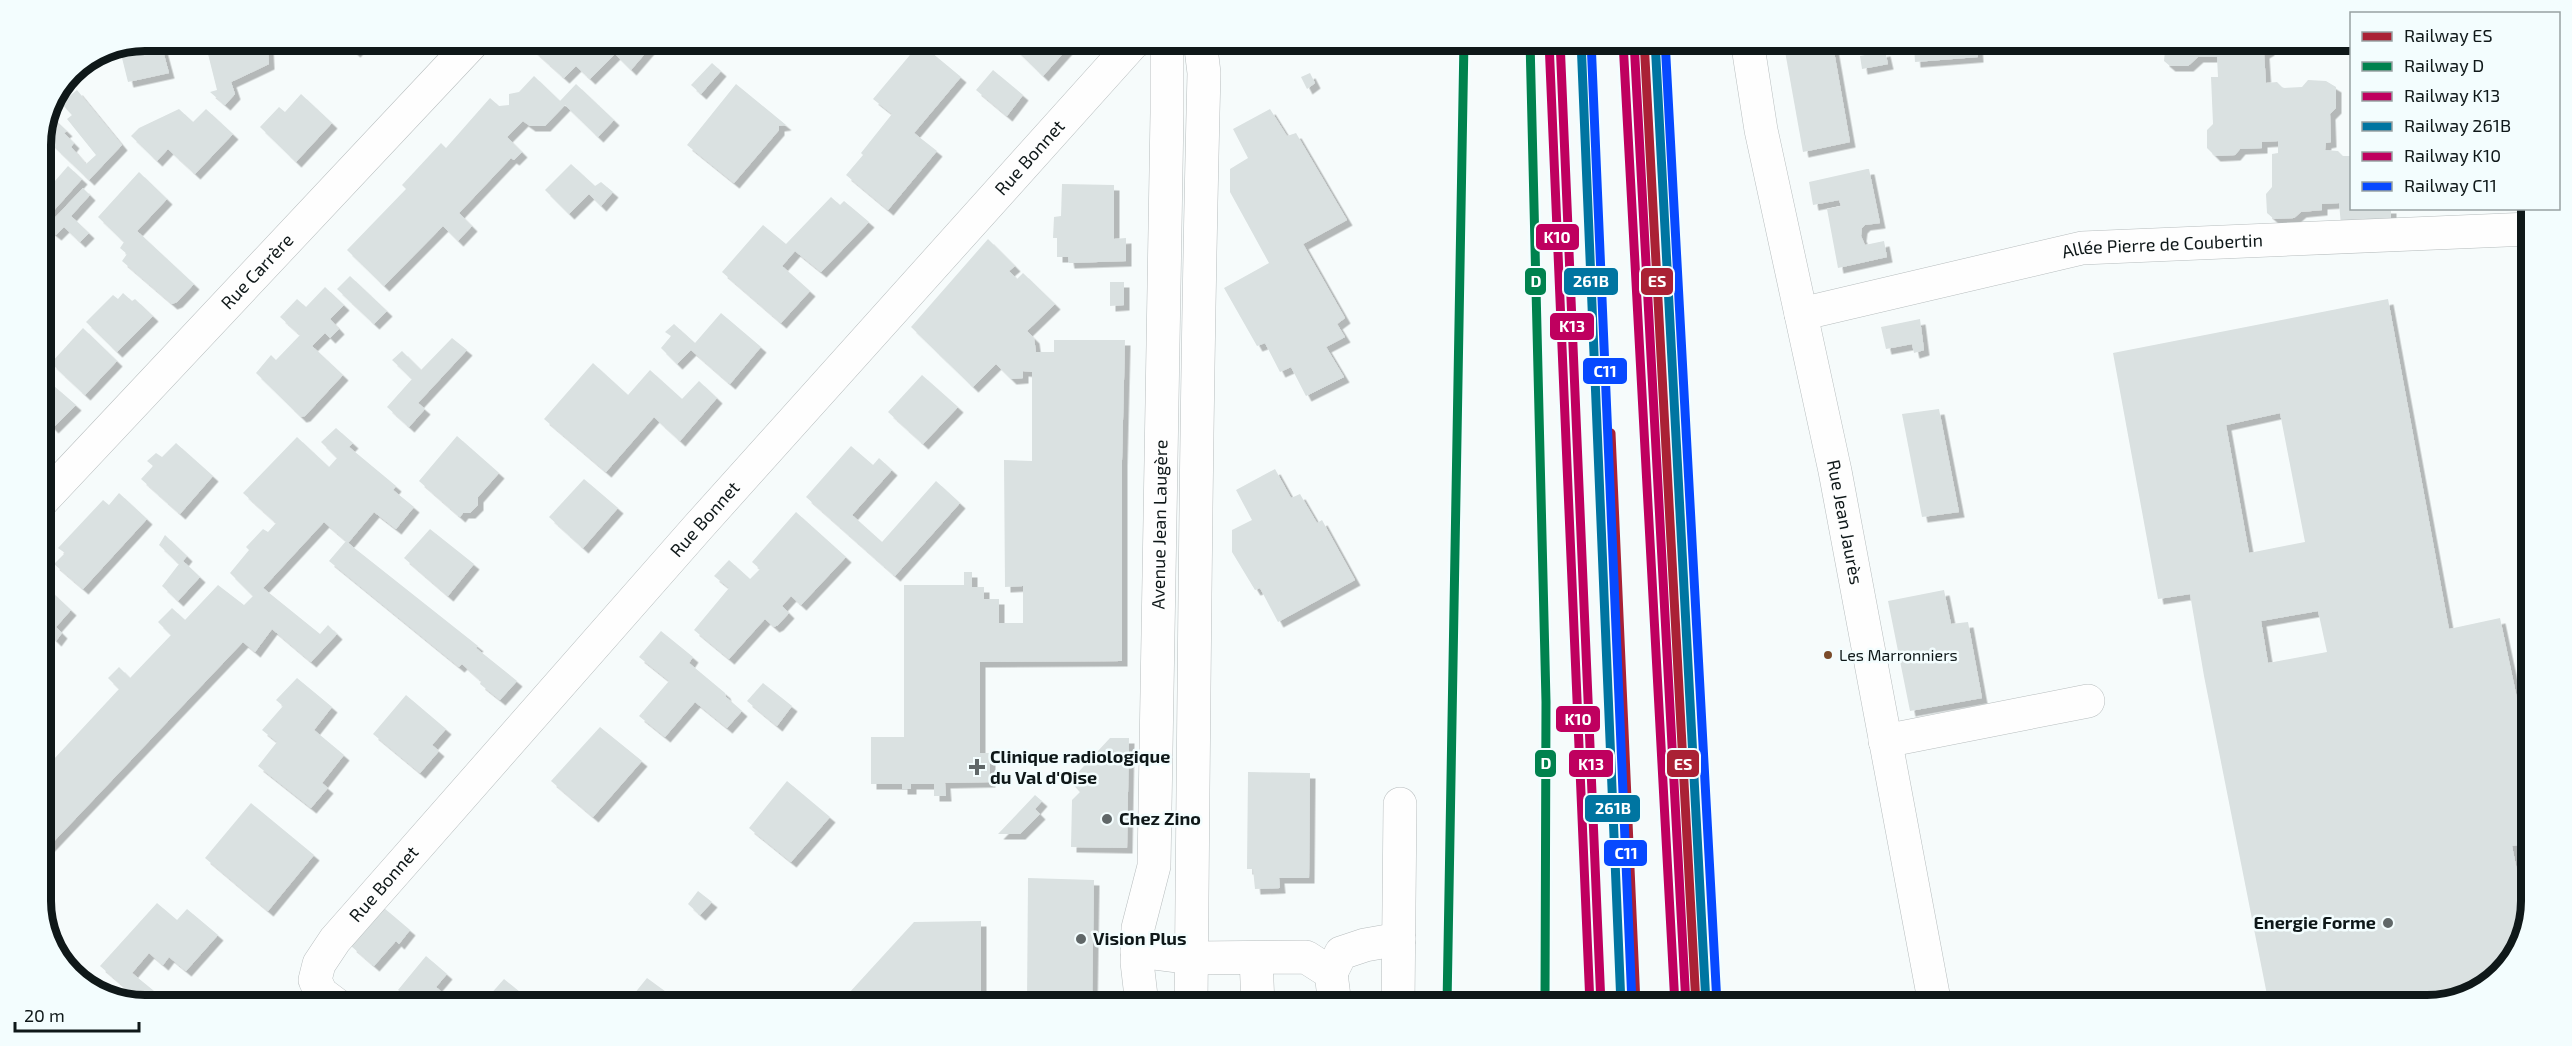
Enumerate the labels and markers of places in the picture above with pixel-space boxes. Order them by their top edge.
place label: Les Marronniers [1839,645,1958,664]
marker: Les Marronniers [1822,649,1834,661]
place label: Clinique radiologique du Val d'Oise [990,745,1170,788]
marker: Clinique radiologique du Val d'Oise [968,758,986,776]
place label: Chez Zino [1119,807,1201,829]
marker: Chez Zino [1100,812,1114,826]
place label: Energie Forme [2253,911,2376,933]
marker: Energie Forme [2381,916,2395,930]
place label: Vision Plus [1093,927,1187,949]
marker: Vision Plus [1074,932,1088,946]

